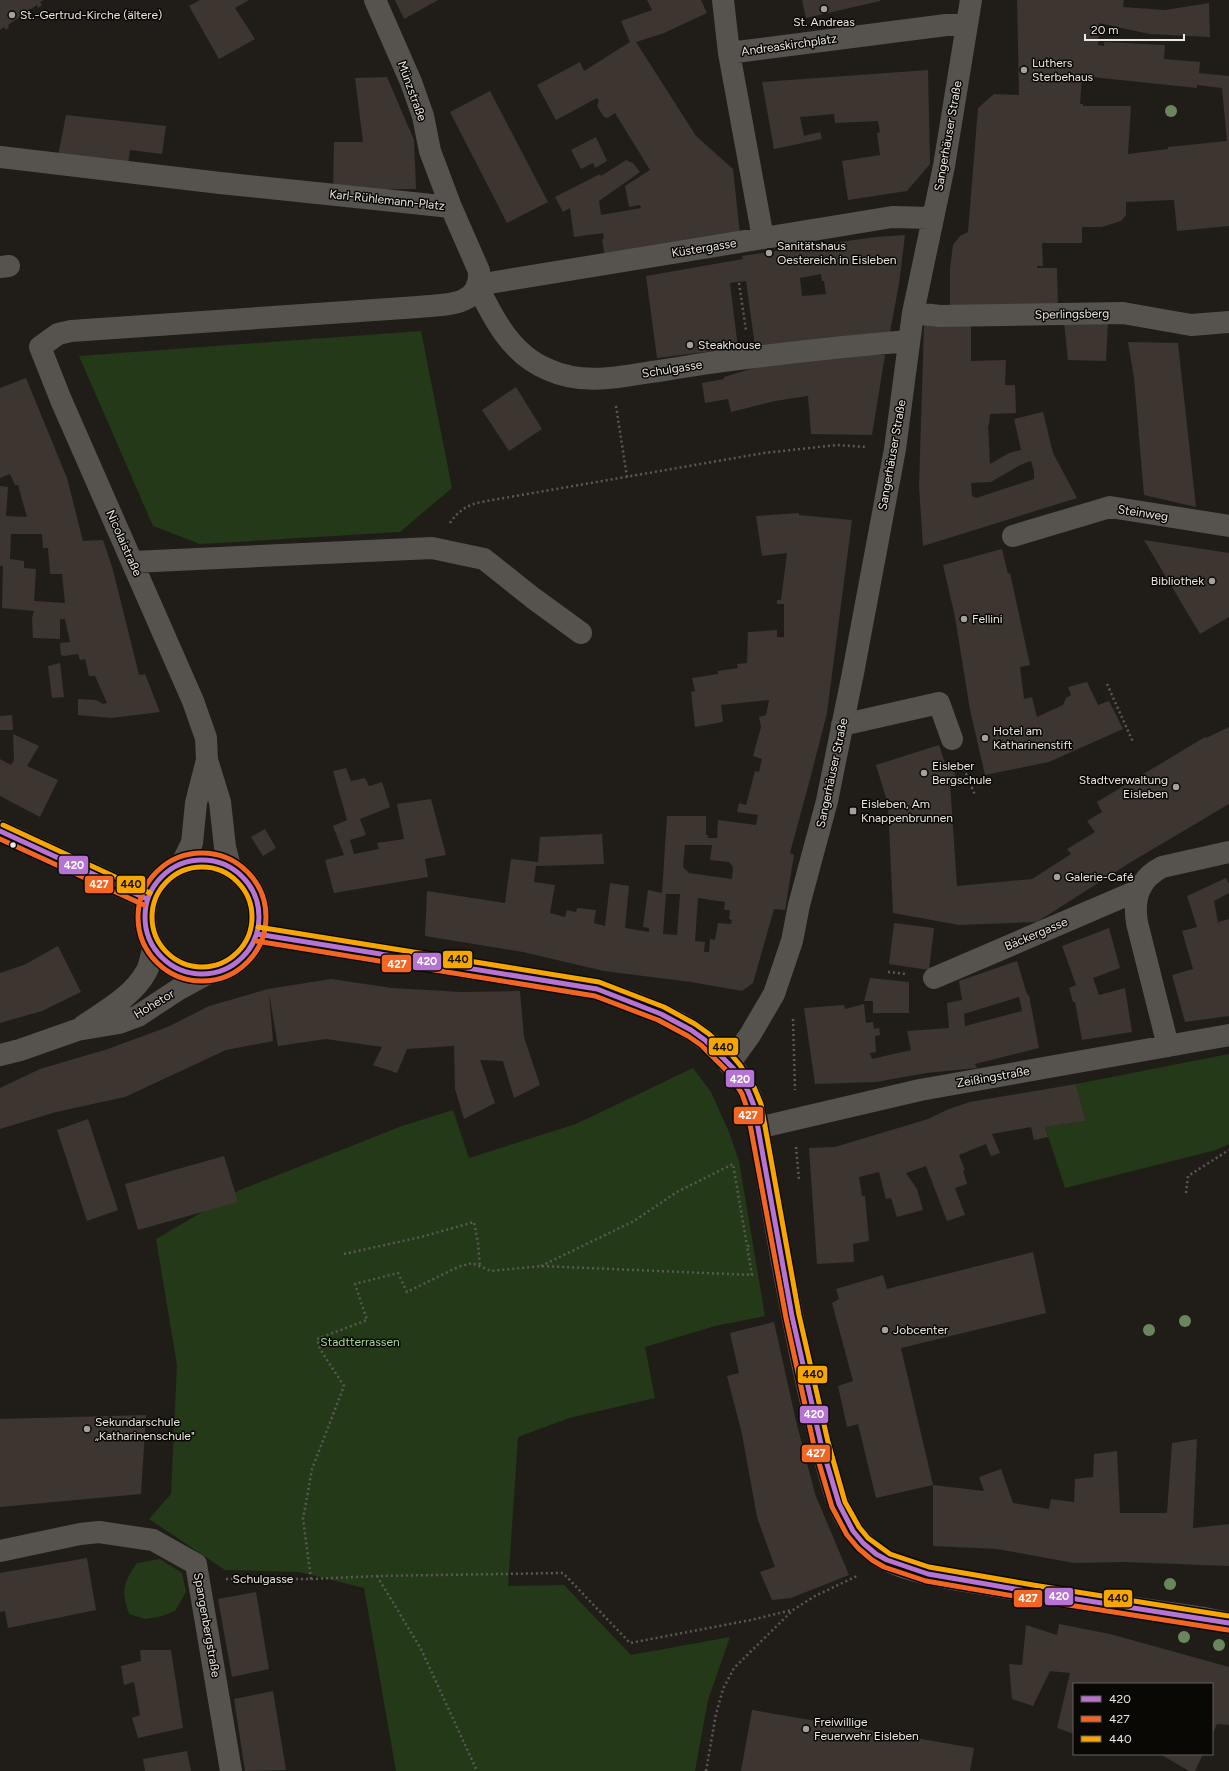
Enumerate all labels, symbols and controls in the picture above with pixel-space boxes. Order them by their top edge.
marker: St. Andreas [819,4,829,14]
place label: St.-Gertrud-Kirche (ältere) [20,8,162,22]
marker: St.-Gertrud-Kirche (ältere) [7,10,17,20]
place label: St. Andreas [793,15,855,29]
scale bar [1085,16,1184,42]
text: 20 m [1091,23,1119,37]
street label: Andreaskirchplatz [740,31,838,59]
place label: Luthers Sterbehaus [1032,56,1094,84]
street label: Münzstraße [395,59,430,123]
marker: Luthers Sterbehaus [1019,65,1029,75]
street label: Sangerhäuser Straße [931,79,965,192]
street label: Karl-Rühlemann-Platz [329,187,446,213]
street label: Küstergasse [671,236,738,260]
place label: Sanitätshaus Oestereich in Eisleben [777,239,897,267]
marker: Sanitätshaus Oestereich in Eisleben [764,248,774,258]
street label: Sperlingsberg [1035,306,1109,322]
place label: Steakhouse [698,338,761,352]
marker: Steakhouse [685,340,695,350]
street label: Schulgasse [641,357,704,381]
street label: Sangerhäuser Straße [875,398,909,511]
street label: Steinweg [1117,502,1169,524]
street label: Nicolaistraße [103,508,145,579]
place label: Bibliothek [1151,574,1204,588]
marker: Bibliothek [1207,576,1217,586]
place label: Fellini [972,612,1003,626]
marker: Fellini [959,614,969,624]
street label: Sangerhäuser Straße [814,716,851,829]
place label: Hotel am Katharinenstift [993,724,1073,752]
marker: Hotel am Katharinenstift [980,733,990,743]
place label: Eisleber Bergschule [932,759,992,787]
marker: Eisleber Bergschule [919,768,929,778]
place label: Stadtverwaltung Eisleben [1079,773,1168,801]
marker: Stadtverwaltung Eisleben [1171,782,1181,792]
place label: Eisleben, Am Knappenbrunnen [861,797,953,825]
marker: Eisleben, Am Knappenbrunnen [848,806,858,816]
unlabelled marker [8,840,18,850]
line badge: 420 [58,855,89,875]
text: 420 [64,859,84,872]
place label: Galerie-Café [1065,870,1134,884]
marker: Galerie-Café [1052,872,1062,882]
line badge: 427 [84,875,114,894]
line badge: 440 [116,875,146,894]
text: 427 [89,878,109,891]
text: 440 [120,878,142,891]
street label: Bäckergasse [1002,914,1070,954]
line badge: 440 [442,950,473,969]
line badge: 420 [412,952,442,971]
text: 440 [447,953,469,966]
line badge: 427 [381,954,412,973]
text: 420 [417,955,437,968]
text: 427 [387,958,407,971]
street label: Hohetor [131,986,177,1022]
line badge: 440 [708,1037,739,1056]
text: 440 [712,1041,734,1054]
street label: Zeißingstraße [955,1064,1031,1090]
line badge: 420 [725,1069,755,1088]
text: 420 [730,1073,750,1086]
line badge: 427 [733,1106,764,1125]
text: 427 [738,1109,758,1122]
place label: Jobcenter [893,1323,948,1337]
marker: Jobcenter [880,1325,890,1335]
park label: Stadtterrassen [320,1335,400,1349]
line badge: 440 [797,1365,828,1384]
text: 440 [802,1368,824,1381]
line badge: 420 [799,1405,829,1424]
text: 420 [804,1408,824,1421]
place label: Sekundarschule „Katharinenschule" [95,1415,195,1443]
marker: Sekundarschule „Katharinenschule" [82,1424,92,1434]
line badge: 427 [801,1444,831,1463]
text: 427 [806,1447,826,1460]
street label: Spangenbergstraße [191,1572,223,1679]
street label: Schulgasse [233,1572,294,1586]
line badge: 420 [1044,1587,1074,1606]
line badge: 427 [1013,1589,1043,1608]
line badge: 440 [1103,1589,1133,1608]
text: 420 [1049,1590,1069,1603]
text: 427 [1018,1592,1038,1605]
text: 440 [1107,1592,1129,1605]
legend [1073,1683,1213,1755]
text: 420 [1109,1692,1131,1706]
text: 427 [1109,1712,1130,1726]
place label: Freiwillige Feuerwehr Eisleben [814,1715,919,1743]
marker: Freiwillige Feuerwehr Eisleben [801,1724,811,1734]
text: 440 [1109,1732,1132,1746]

